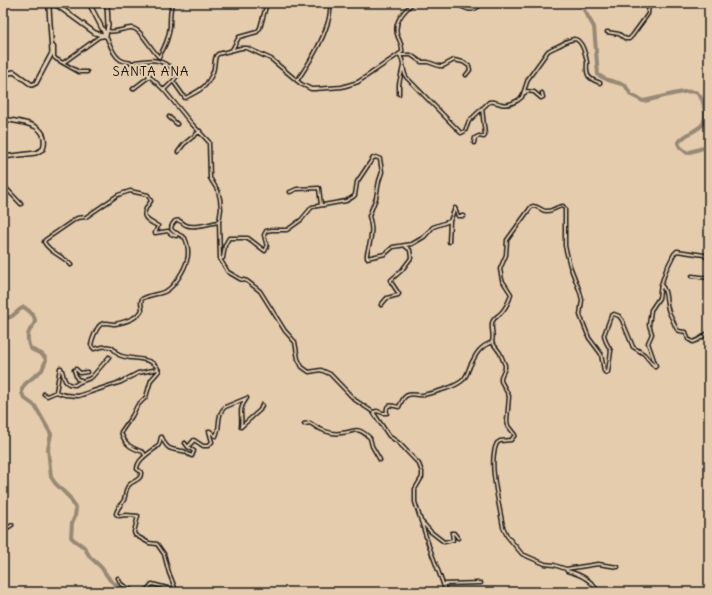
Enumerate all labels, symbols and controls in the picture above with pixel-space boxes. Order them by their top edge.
district label: SANTA ANA [113,63,189,80]

